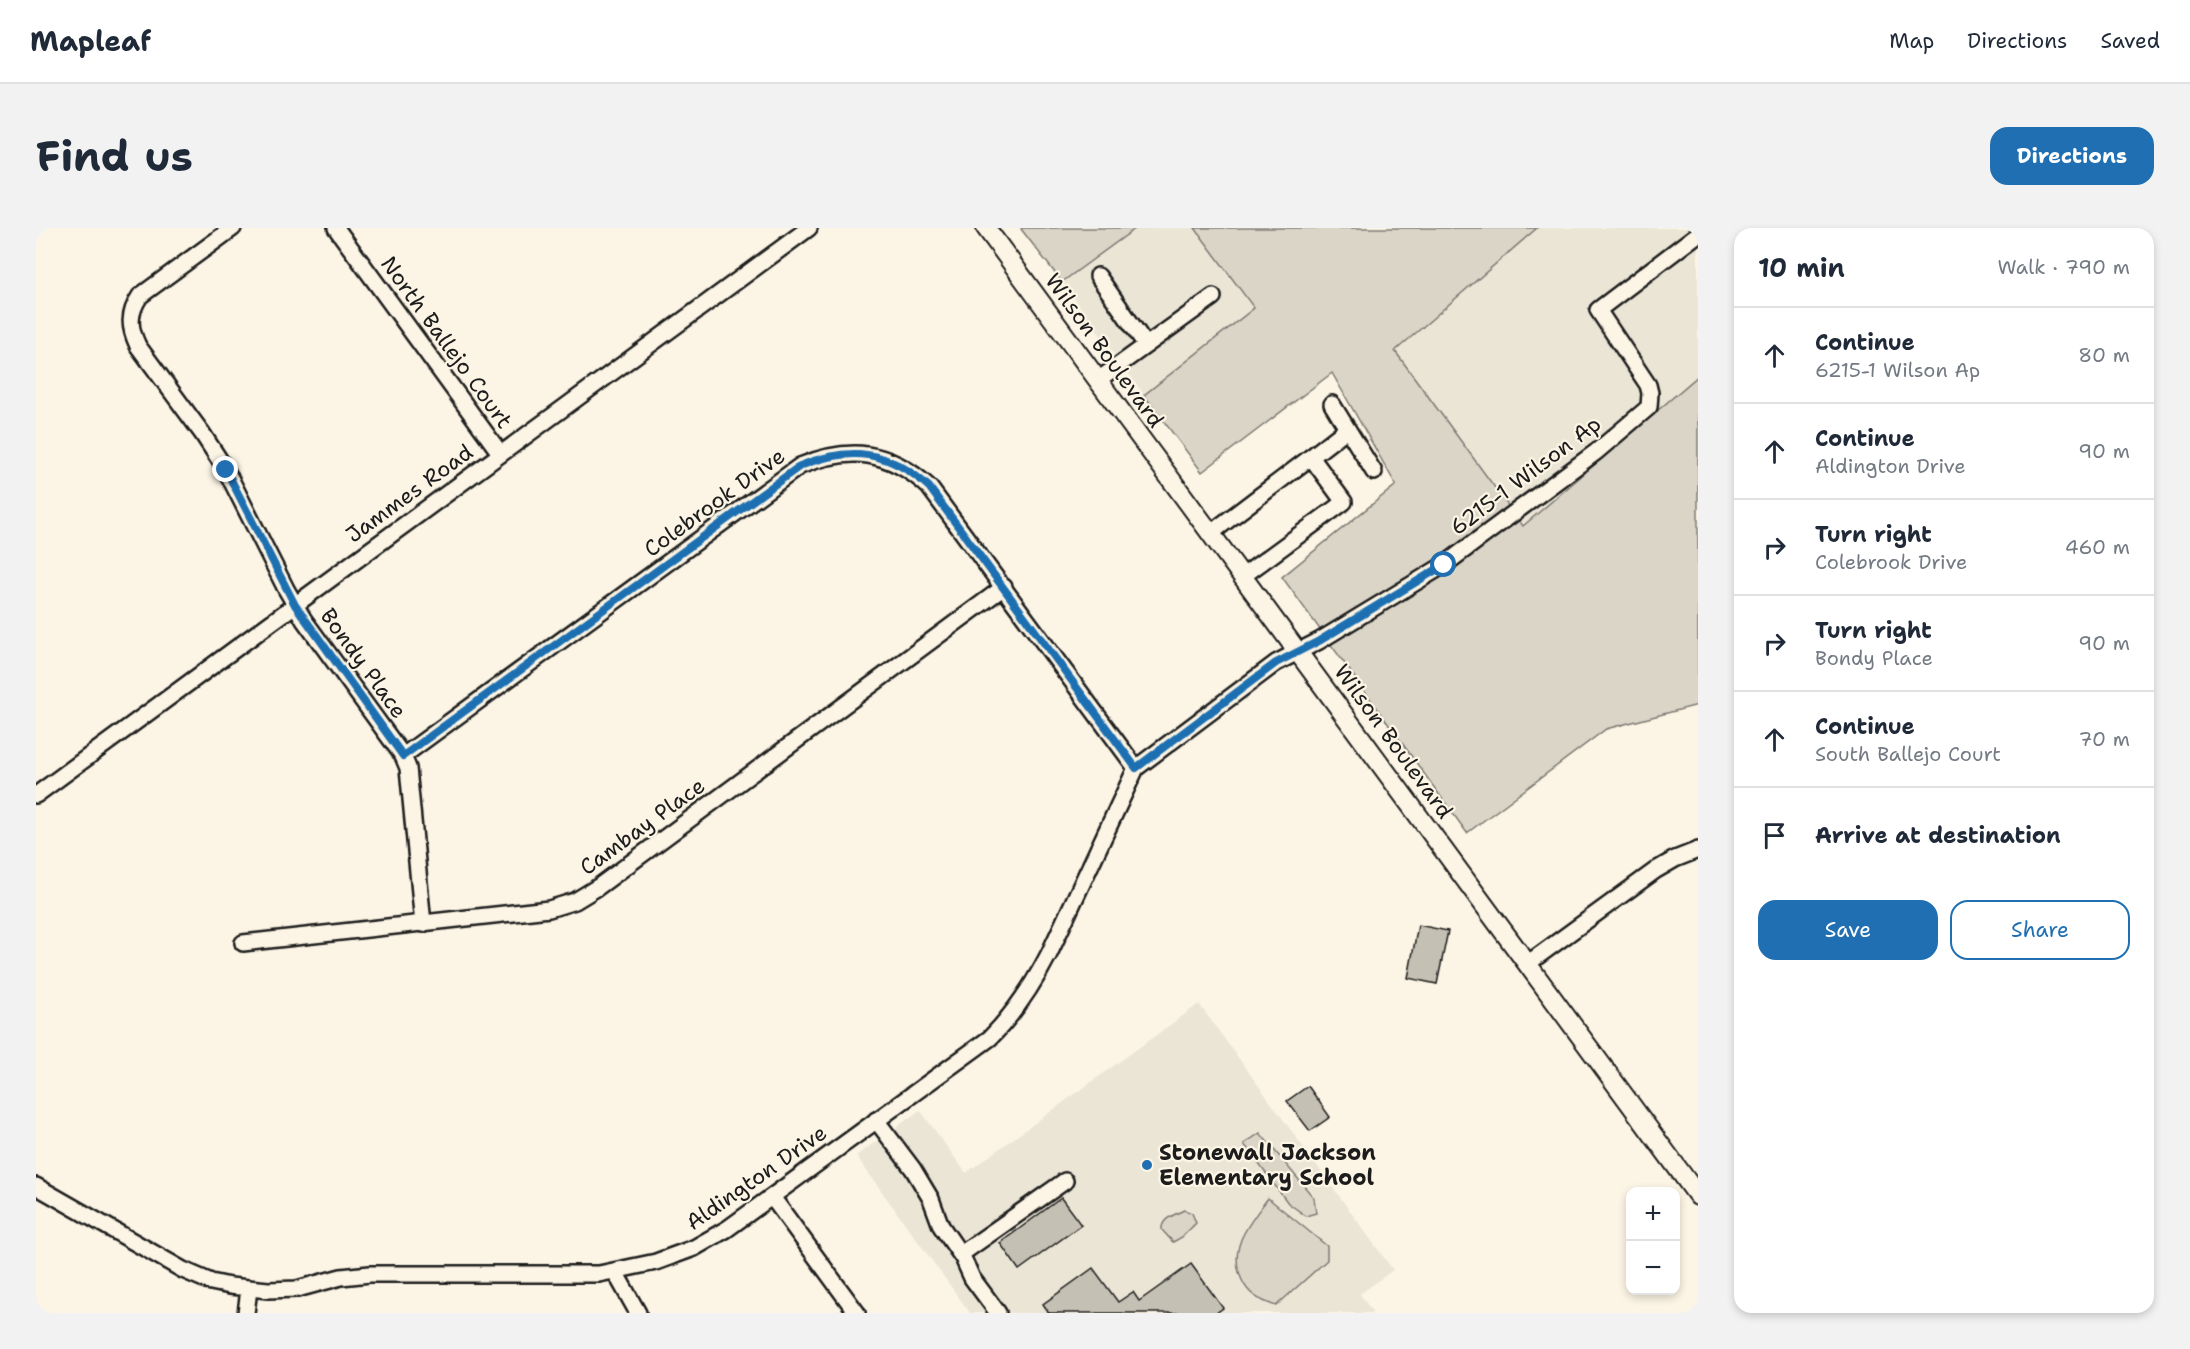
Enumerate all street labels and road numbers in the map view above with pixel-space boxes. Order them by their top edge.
street label: North Ballejo Court [374,250,519,434]
street label: Wilson Boulevard [1039,267,1171,433]
street label: 6215-1 Wilson Ap [1444,409,1607,542]
street label: Jammes Road [340,437,479,549]
street label: Colebrook Drive [638,441,791,563]
street label: Bondy Place [314,602,413,724]
street label: Wilson Boulevard [1328,658,1460,824]
street label: Cambay Place [574,771,711,882]
street label: Aldington Drive [680,1118,832,1237]

